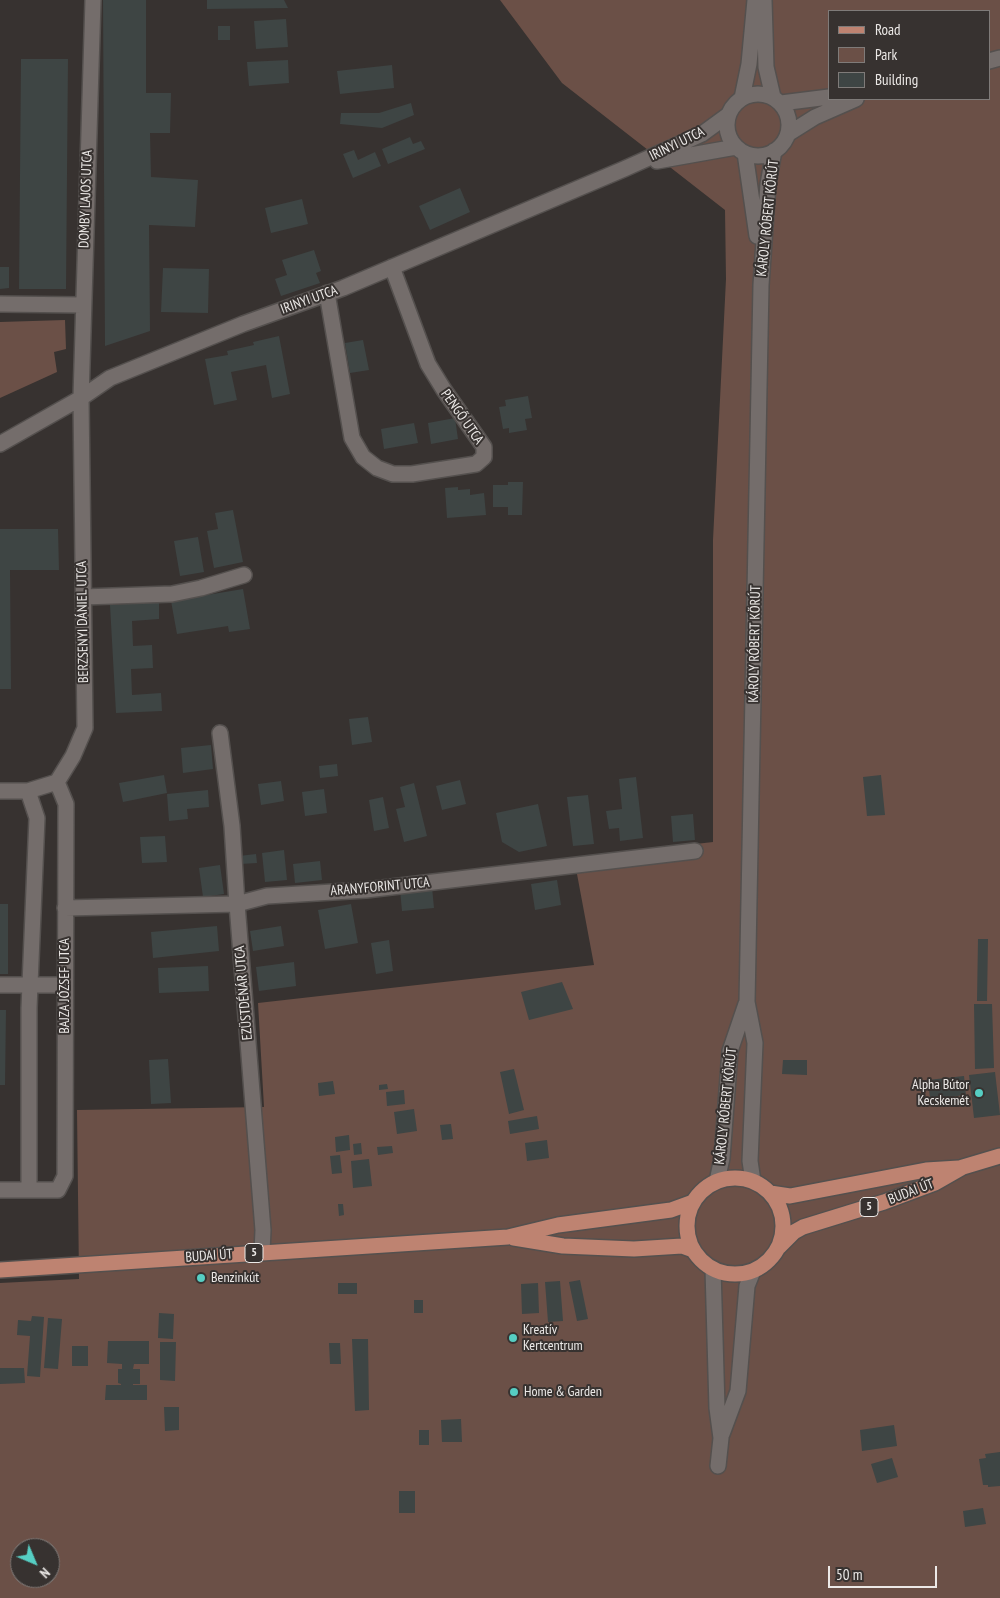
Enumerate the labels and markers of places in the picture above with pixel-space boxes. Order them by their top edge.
place label: Alpha Bútor Kecskemét [912,1077,969,1110]
marker: Alpha Bútor Kecskemét [973,1087,985,1099]
place label: Benzinkút [211,1270,259,1286]
marker: Benzinkút [195,1272,207,1284]
place label: Kreatív Kertcentrum [523,1322,583,1354]
marker: Kreatív Kertcentrum [507,1332,519,1344]
place label: Home & Garden [524,1384,602,1400]
marker: Home & Garden [508,1386,520,1398]

